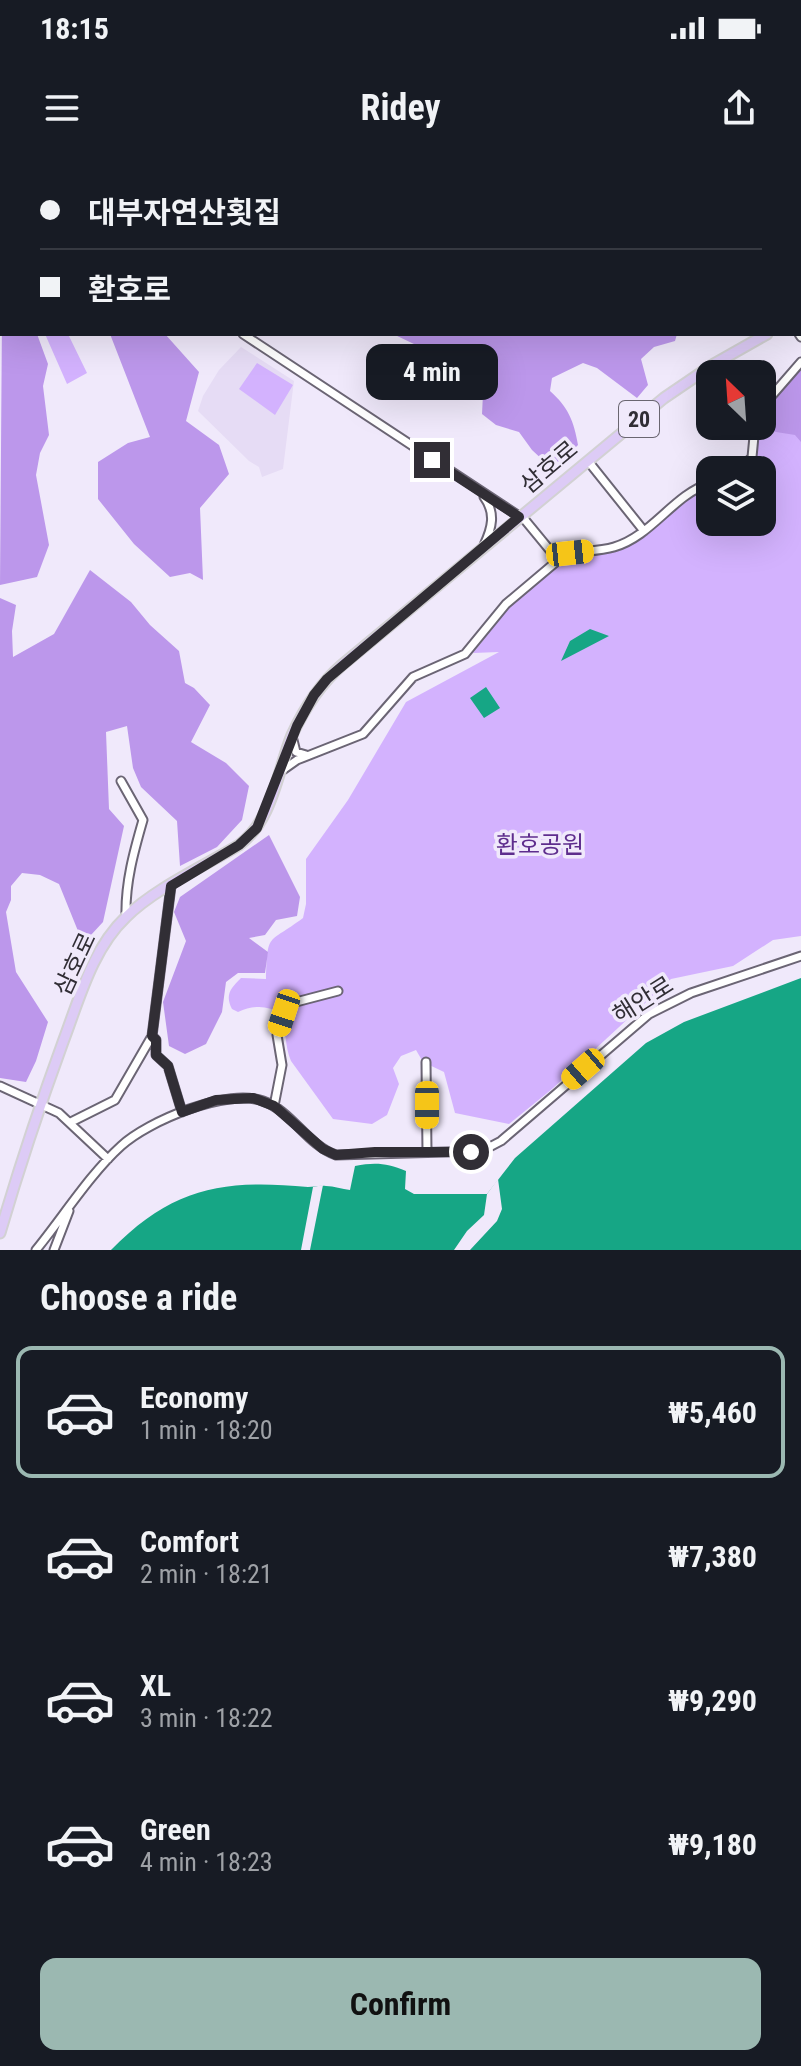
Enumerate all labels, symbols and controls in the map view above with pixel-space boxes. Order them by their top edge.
text: 18:15 [40,11,109,46]
icon: menu [40,86,84,130]
icon: share [717,86,761,130]
text: Ridey [361,87,440,129]
text: 대부자연산횟집 [88,195,281,230]
text: 환호로 [88,272,171,307]
callout: 4 min [366,344,498,400]
text: 4 min [403,357,461,387]
north arrow [696,360,776,440]
map controls [696,360,776,536]
road number: 20 [619,401,659,437]
street label: 삼호로 [515,435,583,499]
route end [414,442,450,478]
button: layers [696,456,776,536]
car [545,539,595,567]
park label: 환호공원 [496,831,584,859]
street label: 삼호로 [48,928,102,1000]
street label: 해안로 [607,971,679,1029]
car [265,986,303,1040]
car [557,1044,609,1094]
car [415,1081,439,1129]
route start [453,1134,489,1170]
text: Choose a ride [40,1277,237,1319]
icon: car [44,1376,116,1448]
text: Economy [140,1380,248,1415]
text: ₩5,460 [668,1395,757,1430]
text: 1 min · 18:20 [140,1415,273,1445]
icon: car [44,1520,116,1592]
text: Comfort [140,1524,239,1559]
text: ₩7,380 [668,1539,757,1574]
text: 2 min · 18:21 [140,1559,273,1589]
icon: car [44,1664,116,1736]
text: XL [140,1668,171,1703]
text: ₩9,290 [668,1683,757,1718]
text: 3 min · 18:22 [140,1703,273,1733]
icon: car [44,1808,116,1880]
text: Green [140,1812,211,1847]
text: ₩9,180 [668,1827,757,1862]
text: 4 min · 18:23 [140,1847,273,1877]
button: Confirm [40,1958,761,2050]

